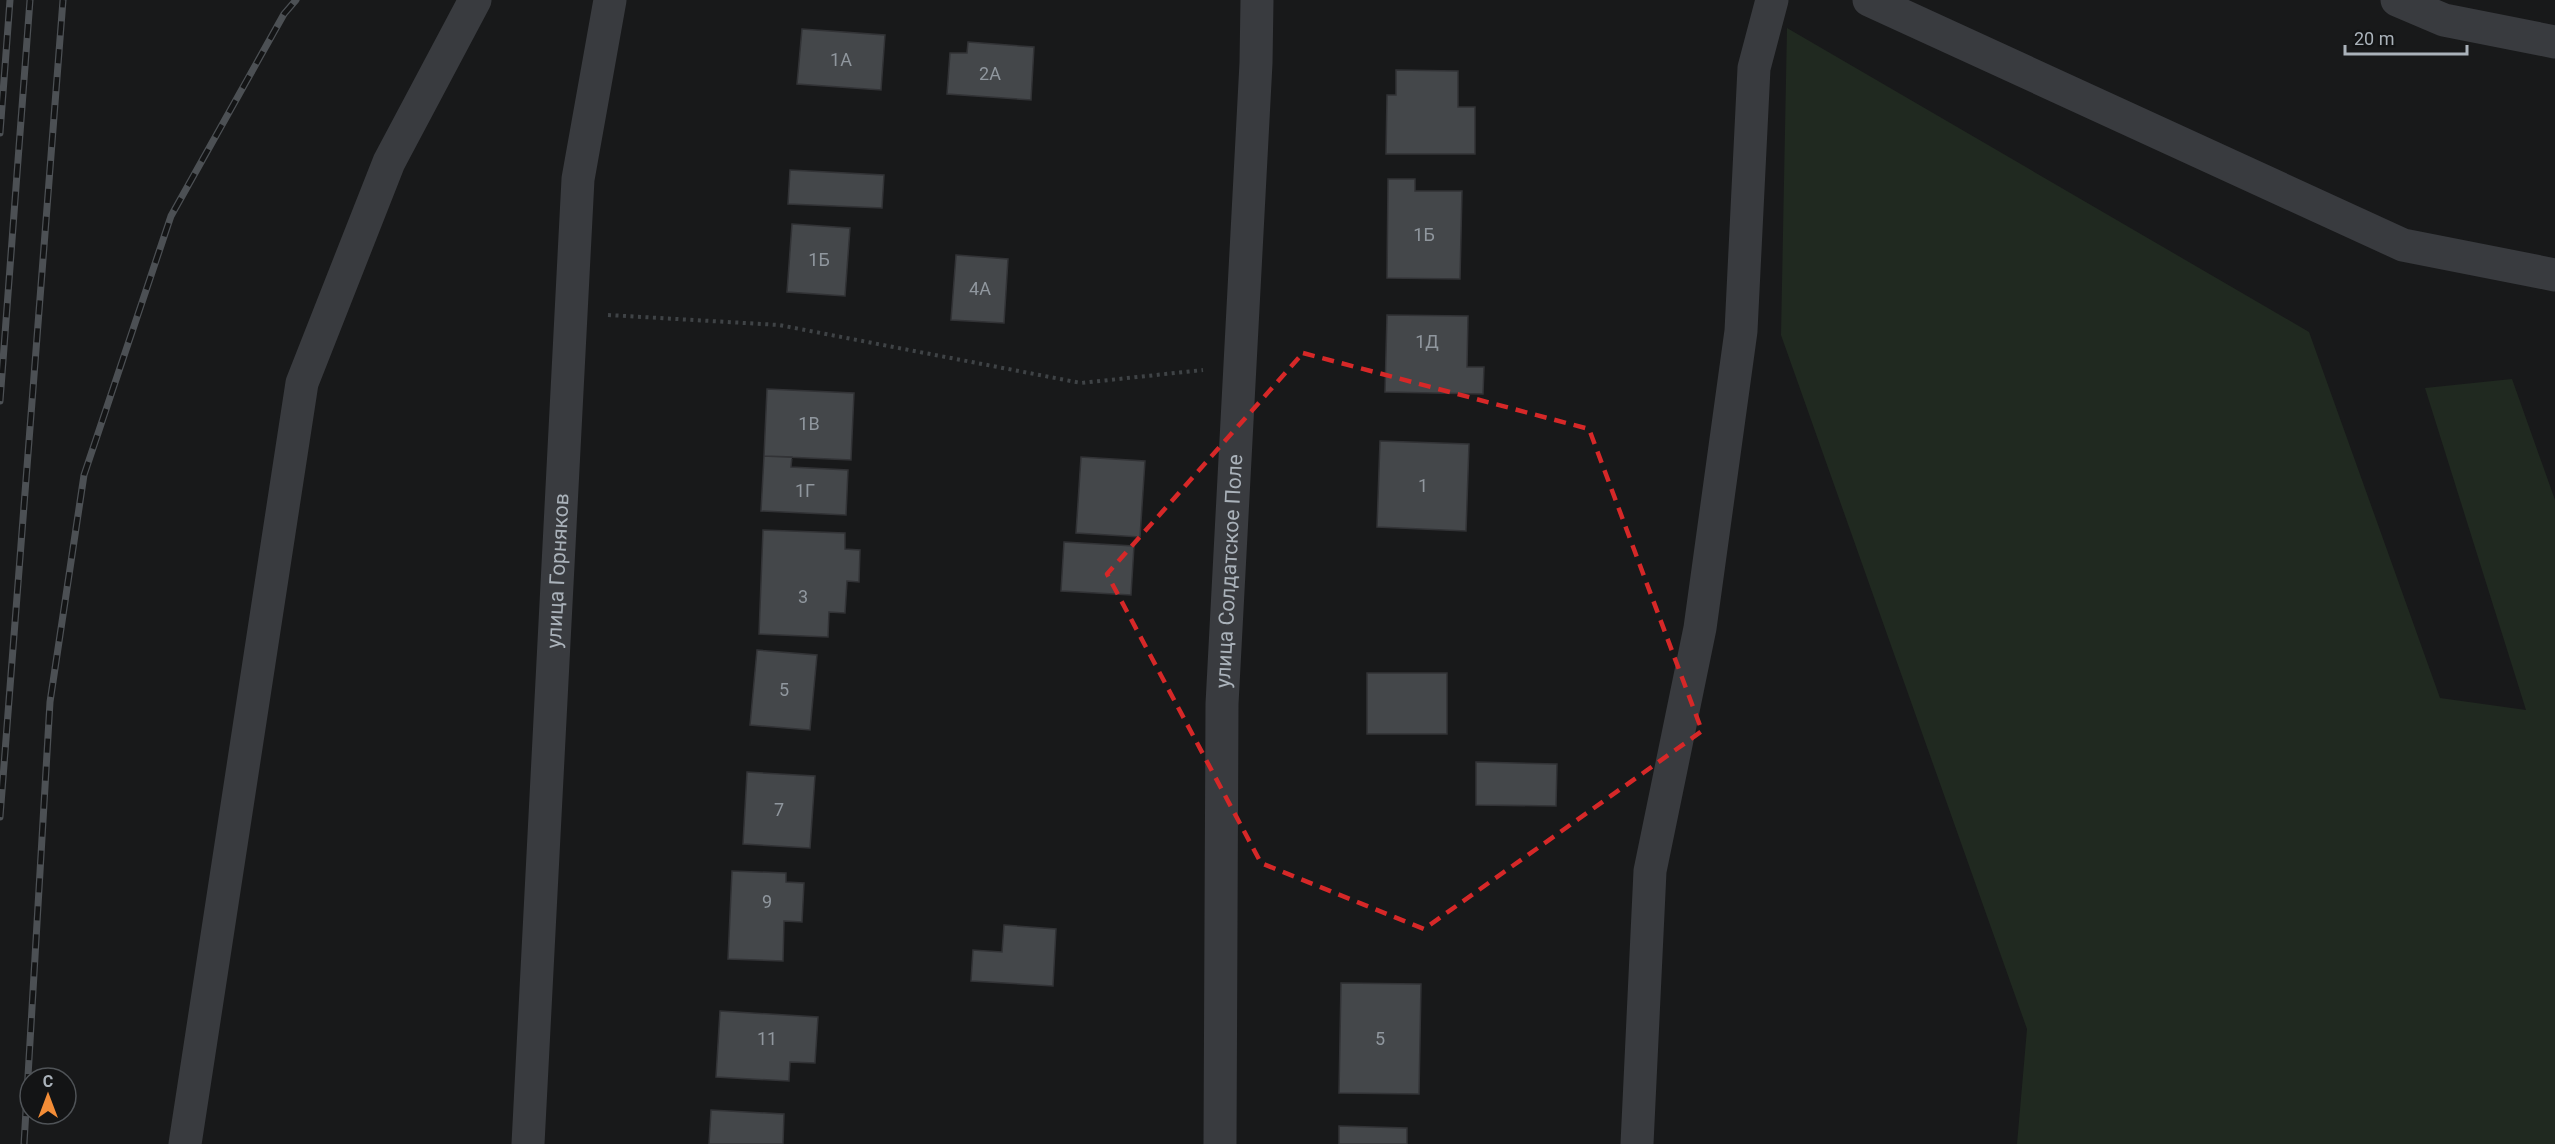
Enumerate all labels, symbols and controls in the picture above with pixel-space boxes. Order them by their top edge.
scale bar [2345,18,2466,56]
text: 20 m [2354,28,2394,49]
house number: 1А [830,49,852,70]
house number: 2А [979,63,1001,84]
house number: 1Б [1413,224,1435,245]
house number: 1Б [808,249,830,270]
house number: 4А [969,278,991,299]
house number: 1Д [1415,331,1439,352]
house number: 1В [798,413,820,434]
street label: улица Солдатское Поле [1211,454,1247,689]
house number: 1 [1418,475,1428,496]
house number: 1Г [795,480,815,501]
street label: улица Горняков [542,493,574,649]
house number: 3 [798,586,808,607]
house number: 5 [779,679,789,700]
house number: 7 [774,799,784,820]
house number: 9 [762,891,772,912]
house number: 11 [757,1028,777,1049]
house number: 5 [1375,1028,1385,1049]
north arrow [18,1066,78,1126]
text: С [43,1072,53,1091]

